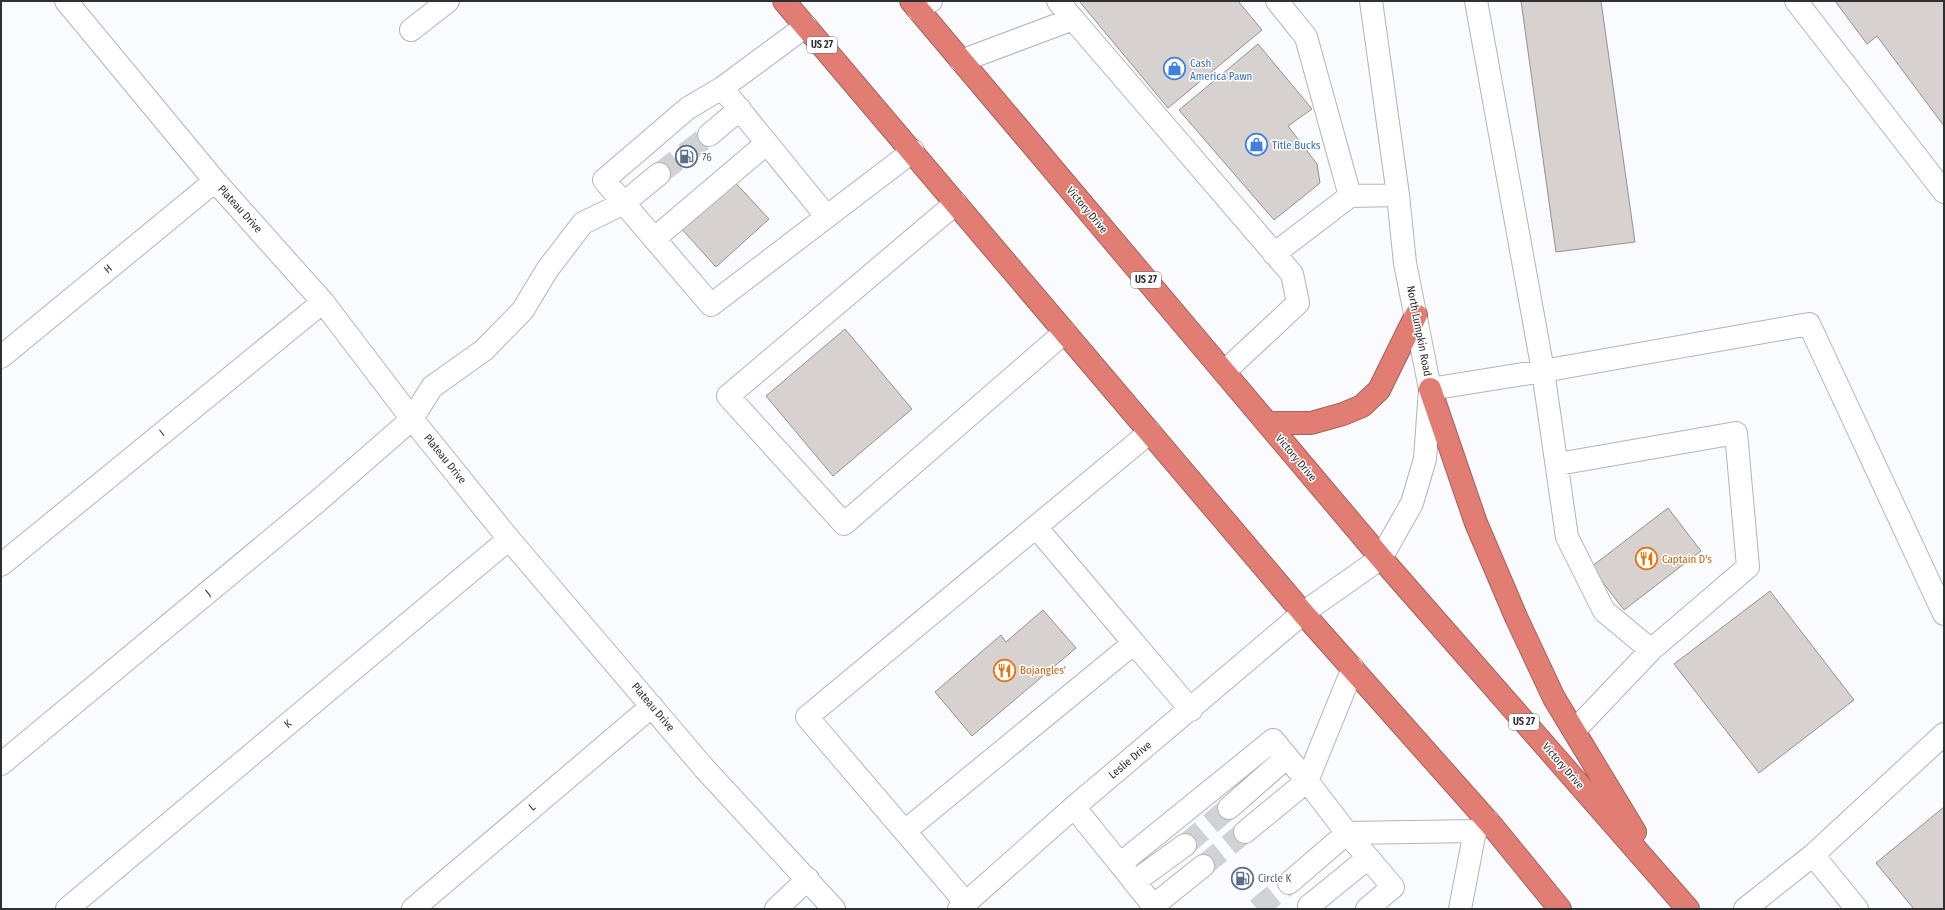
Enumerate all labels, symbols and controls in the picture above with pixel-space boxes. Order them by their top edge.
road number: US 27 [807,37,837,53]
shop icon: Cash America Pawn [1162,56,1188,82]
place label: Cash America Pawn [1190,57,1252,83]
shop icon: Title Bucks [1243,132,1269,158]
place label: Title Bucks [1272,139,1321,152]
fuel station icon: 76 [673,144,699,170]
place label: 76 [702,151,712,164]
street label: Plateau Drive [215,182,265,236]
street label: Victory Drive [1064,184,1110,236]
street label: H [101,262,115,276]
road number: US 27 [1131,272,1161,288]
street label: North Lumpkin Road [1404,285,1434,377]
street label: I [157,427,167,439]
street label: Plateau Drive [421,432,469,486]
street label: Victory Drive [1273,432,1319,484]
restaurant icon: Captain D's [1633,546,1659,572]
place label: Captain D's [1662,553,1712,566]
street label: J [203,587,213,599]
restaurant icon: Bojangles' [992,657,1018,683]
place label: Bojangles' [1020,664,1066,677]
street label: Plateau Drive [629,680,677,734]
road number: US 27 [1509,714,1539,730]
street label: K [282,717,295,731]
street label: Leslie Drive [1106,738,1154,782]
street label: Victory Drive [1539,740,1587,792]
street label: L [526,800,538,814]
fuel station icon: Circle K [1229,865,1255,891]
place label: Circle K [1258,872,1291,885]

